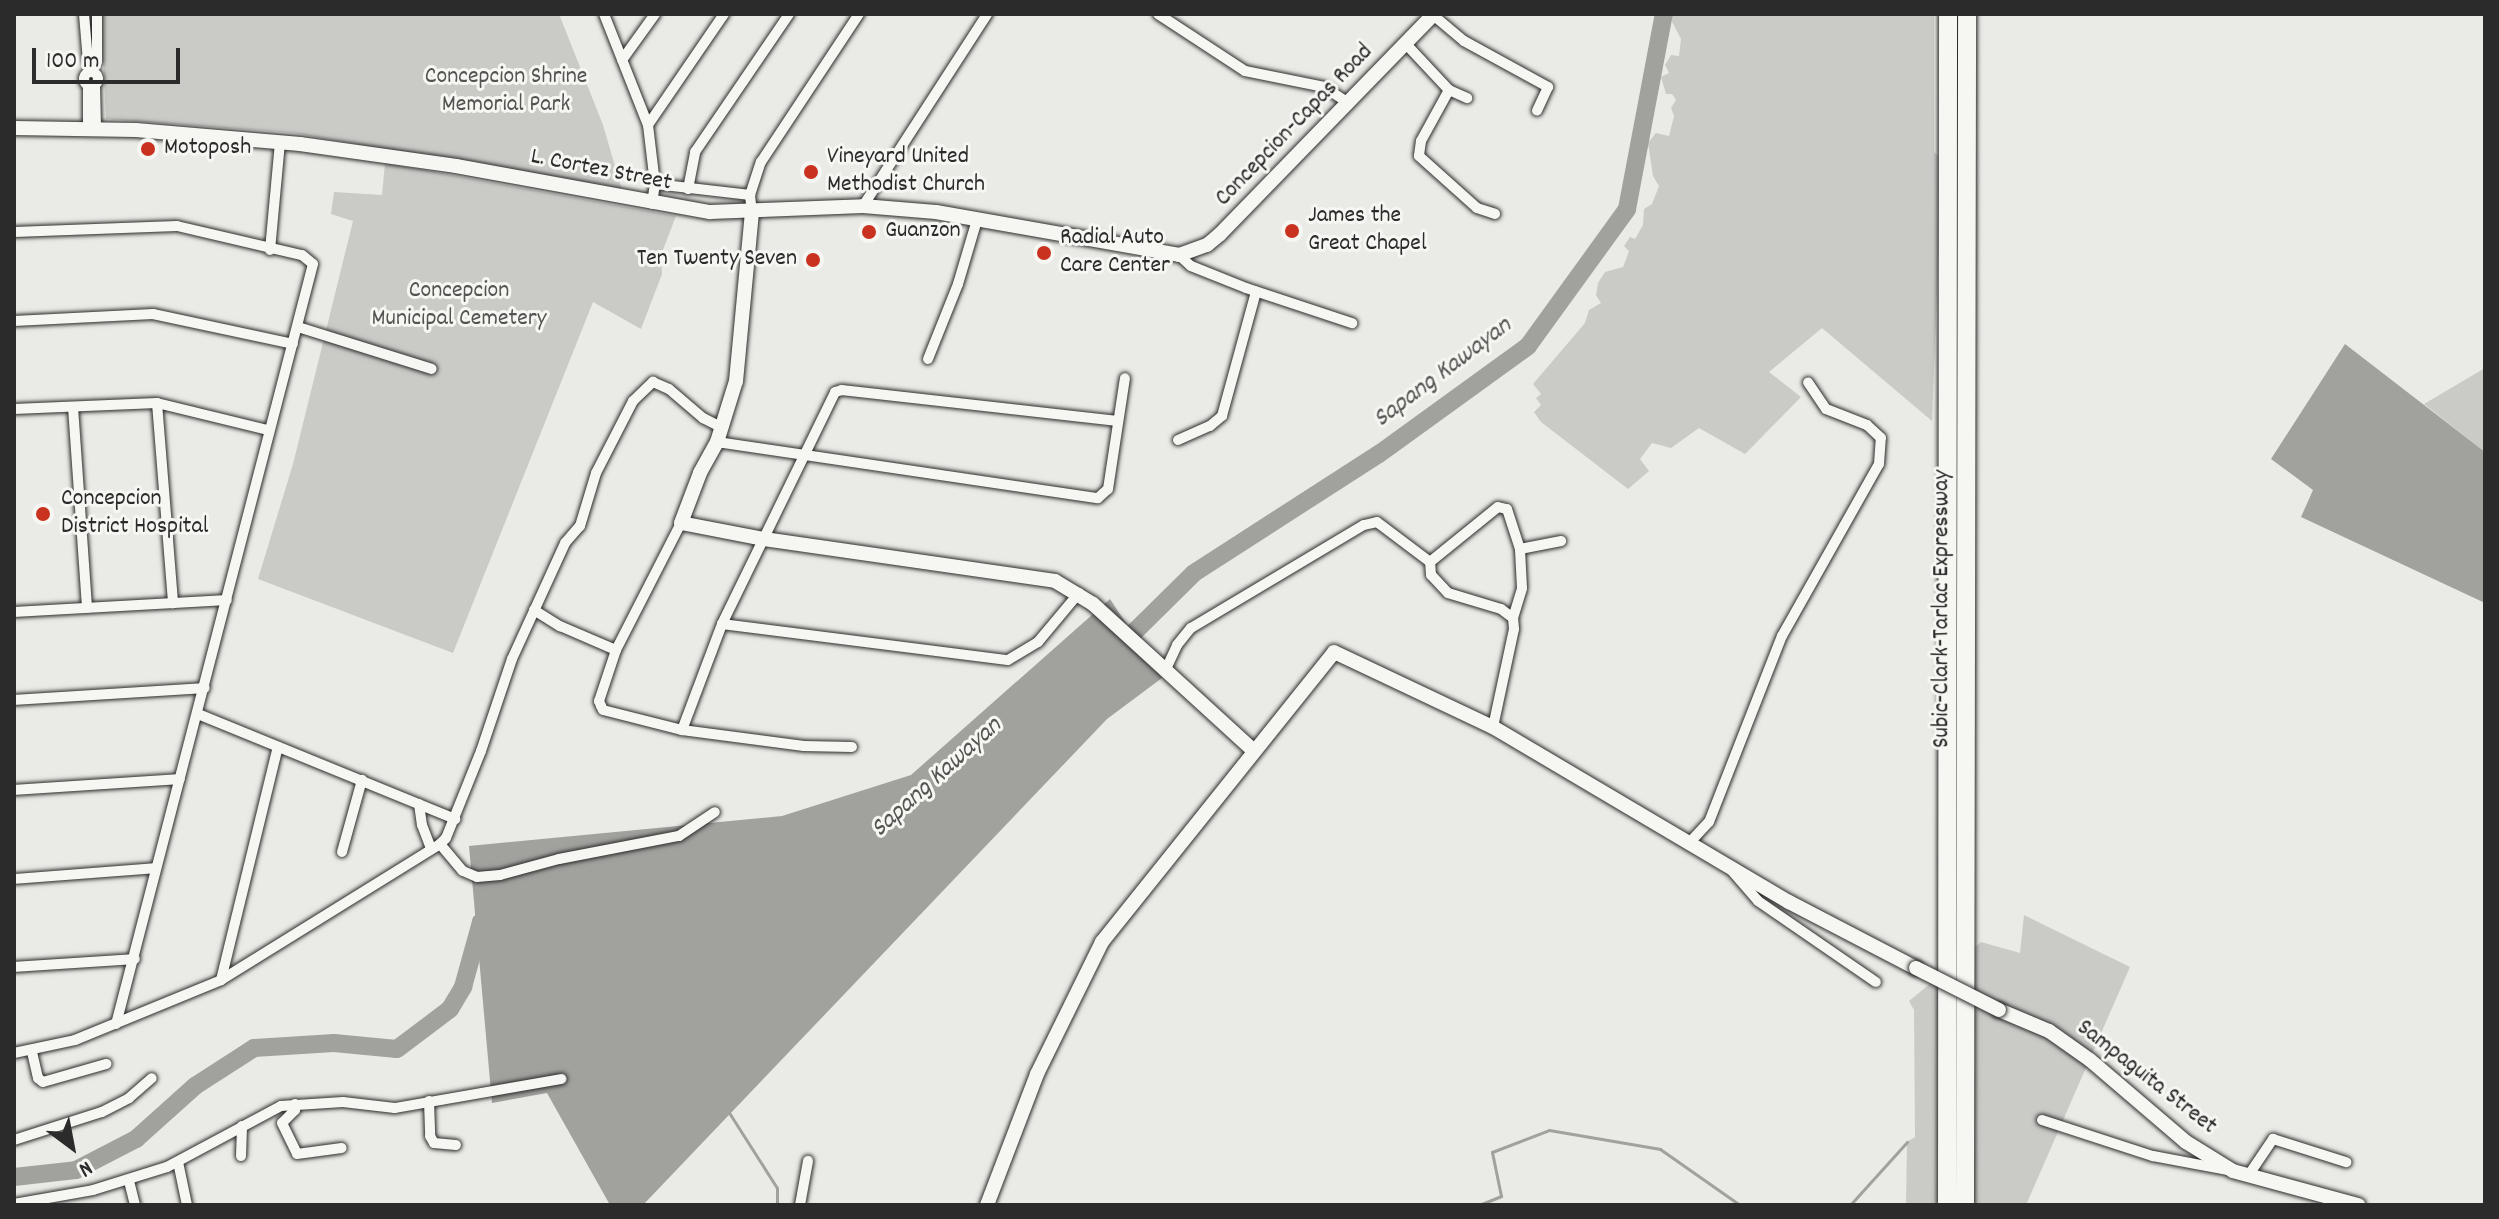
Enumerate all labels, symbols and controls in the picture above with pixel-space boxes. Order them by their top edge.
scale bar [36,32,184,82]
street label: Concepcion-Capas Road [1210,39,1380,213]
text: 100 m [46,45,99,79]
park label: Concepcion Shrine Memorial Park [425,64,587,120]
place label: Motoposh [164,135,251,163]
marker: Motoposh [139,140,157,158]
street label: L. Cortez Street [528,143,674,199]
place label: Vineyard United Methodist Church [827,144,985,200]
marker: Vineyard United Methodist Church [802,163,820,181]
place label: James the Great Chapel [1308,203,1427,259]
place label: Guanzon [885,218,961,246]
marker: James the Great Chapel [1283,222,1301,240]
marker: Guanzon [860,223,878,241]
place label: Radial Auto Care Center [1060,225,1170,281]
marker: Radial Auto Care Center [1035,244,1053,262]
place label: Ten Twenty Seven [637,246,797,274]
marker: Ten Twenty Seven [804,251,822,269]
park label: Concepcion Municipal Cemetery [372,278,546,334]
water label: Sapang Kawayan [1368,311,1518,435]
street label: Subic-Clark-Tarlac Expressway [1929,470,1957,748]
place label: Concepcion District Hospital [61,486,208,542]
marker: Concepcion District Hospital [32,503,54,525]
water label: Sapang Kawayan [865,711,1009,845]
street label: Sampaguita Street [2070,1014,2222,1142]
north arrow [32,1107,112,1187]
text: N [72,1152,98,1184]

